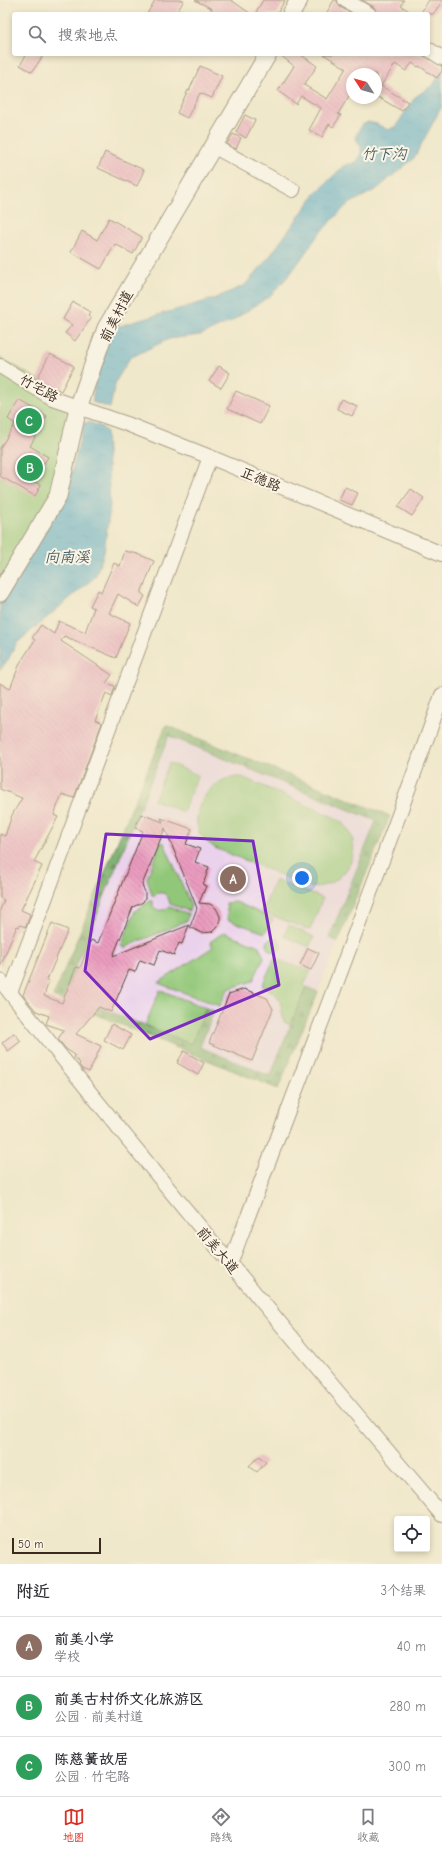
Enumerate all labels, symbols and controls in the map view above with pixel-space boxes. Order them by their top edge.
search box [12,12,430,56]
icon: search [26,23,48,45]
text: 搜索地点 [58,26,118,44]
north arrow [346,68,382,104]
water label: 竹下沟 [361,145,408,163]
street label: 前美村道 [96,287,137,345]
street label: 竹宅路 [16,371,61,406]
pin: C [16,406,42,436]
pin: B [17,453,43,483]
street label: 正德路 [238,463,283,495]
water label: 向南溪 [44,548,90,566]
pin: A [220,864,246,894]
your location [292,868,312,888]
street label: 前美大道 [193,1223,242,1277]
map controls [394,1516,430,1552]
button: locate [394,1516,430,1552]
scale bar [12,1536,101,1555]
text: 50 m [18,1538,43,1551]
text: 附近 [16,1582,50,1601]
text: 3个结果 [380,1583,426,1598]
text: 前美小学 [54,1630,114,1648]
text: A [25,1639,33,1654]
text: 40 m [397,1639,426,1654]
text: 学校 [54,1649,80,1664]
text: 前美古村侨文化旅游区 [54,1690,204,1708]
text: B [25,1699,33,1714]
text: 280 m [389,1699,426,1714]
text: 公园 · 前美村道 [54,1709,143,1724]
text: 陈慈簧故居 [54,1750,129,1768]
text: C [25,1759,33,1774]
text: 300 m [388,1759,426,1774]
text: 公园 · 竹宅路 [54,1769,130,1784]
tab: 地图 [63,1806,85,1844]
tab: 路线 [210,1806,232,1844]
tab: 收藏 [357,1806,379,1844]

